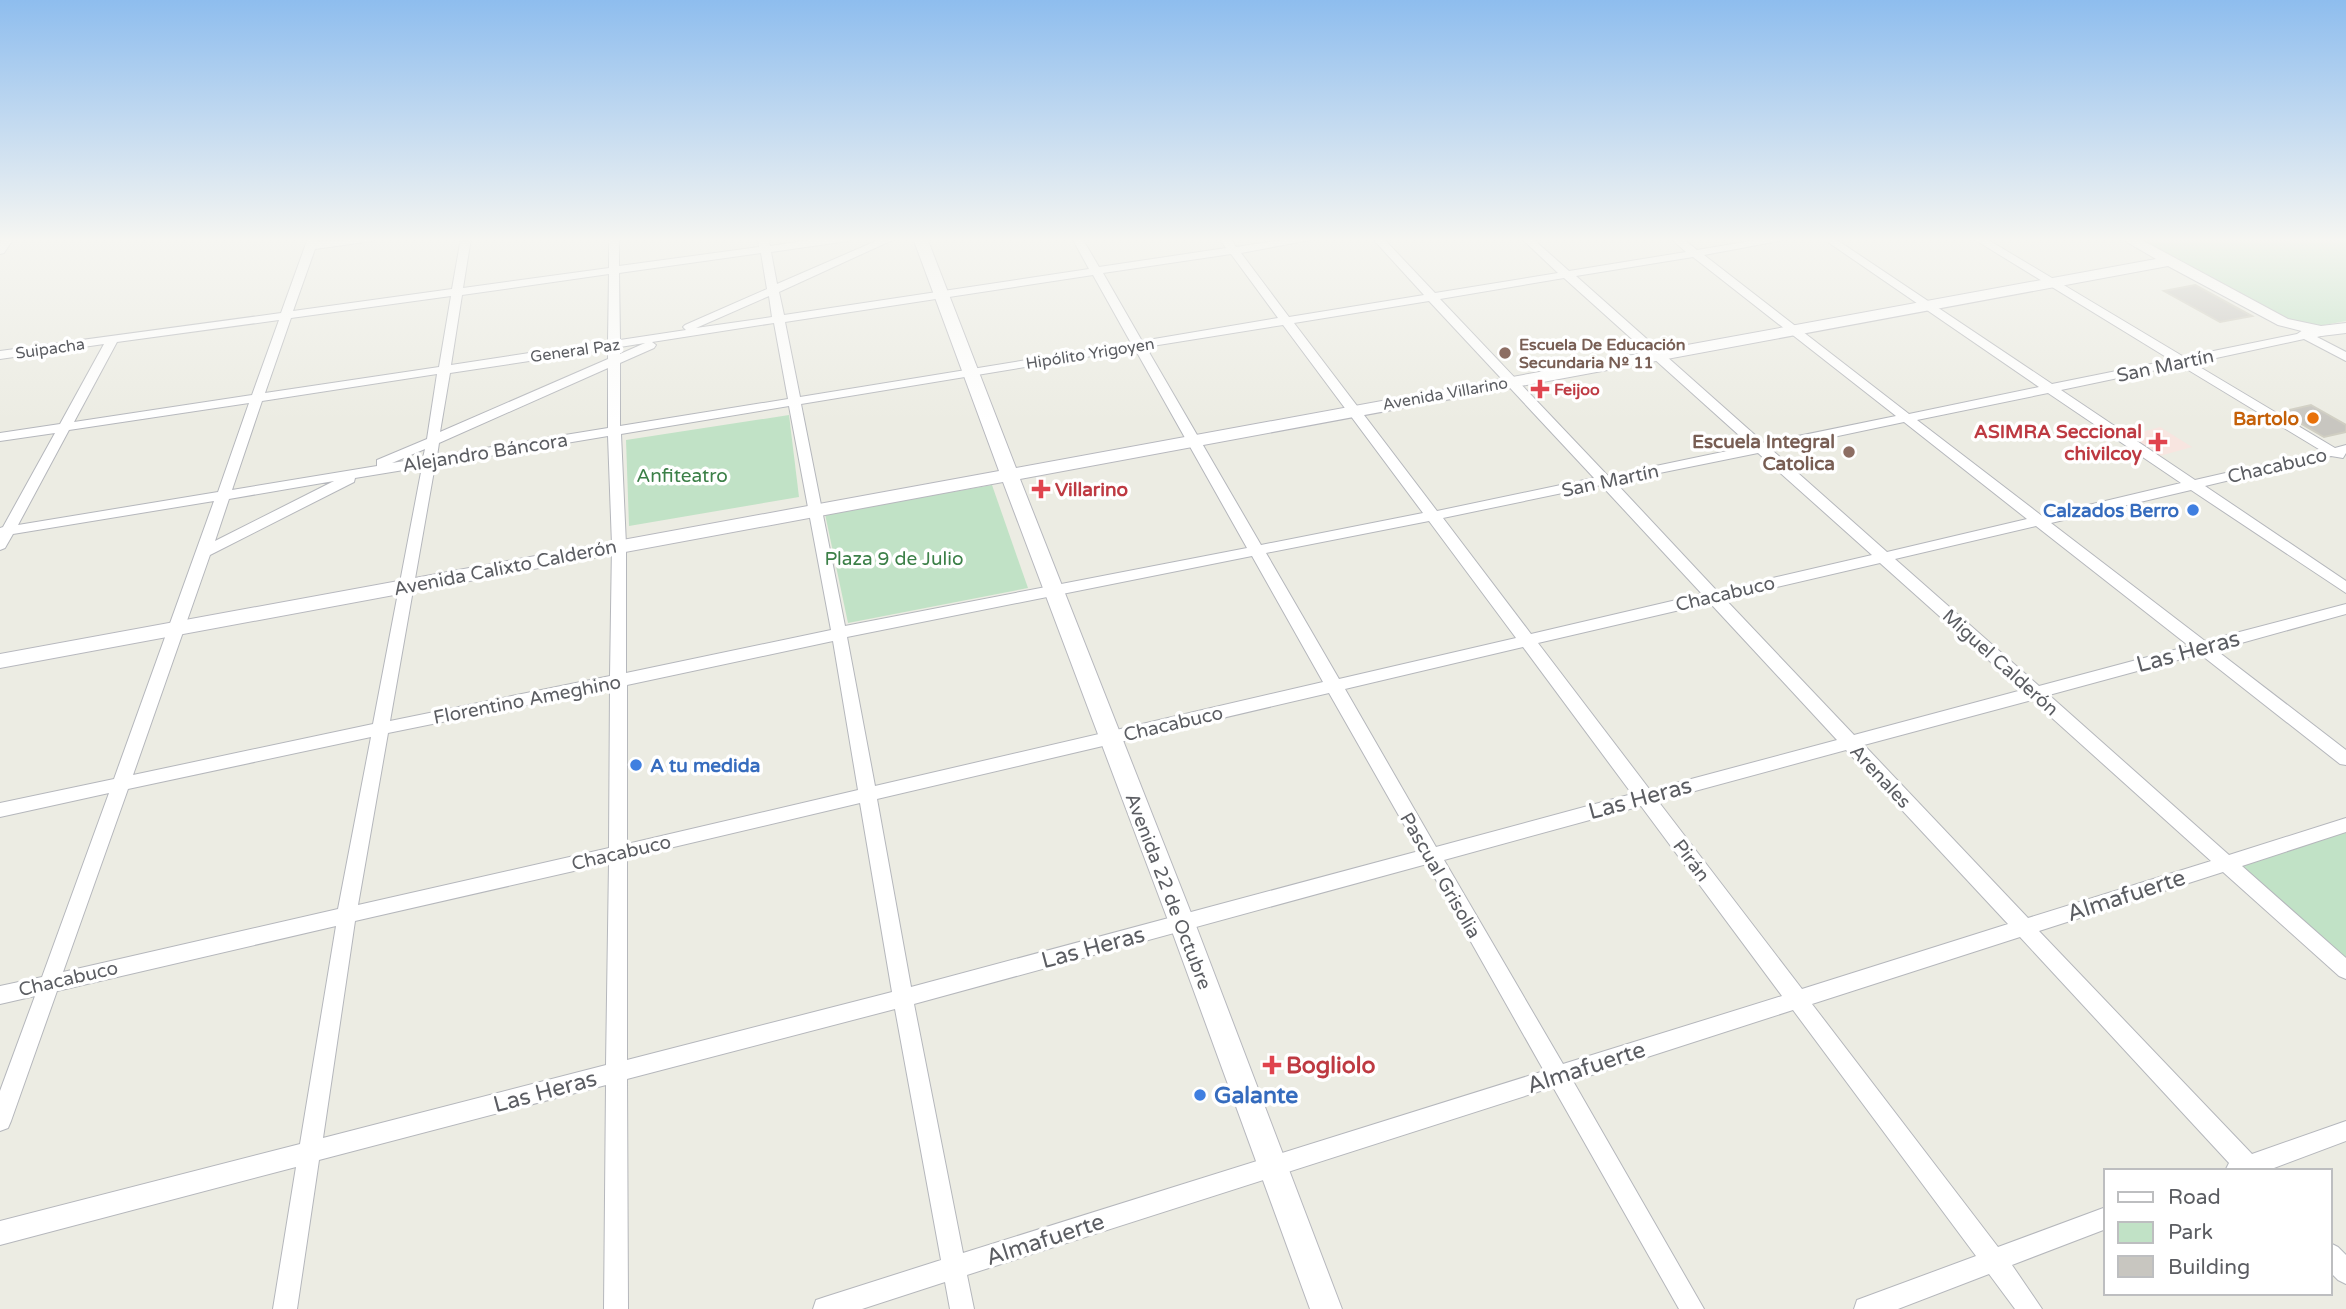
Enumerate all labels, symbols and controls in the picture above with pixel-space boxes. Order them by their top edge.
street label: Suipacha [14,334,86,364]
street label: Hipólito Yrigoyen [1024,334,1156,374]
street label: General Paz [529,335,621,367]
place label: Escuela De Educación Secundaria Nº 11 [1519,335,1686,373]
marker: Escuela De Educación Secundaria Nº 11 [1497,345,1513,361]
street label: San Martín [2115,345,2216,387]
street label: Avenida Villarino [1381,373,1510,415]
place label: Feijoo [1554,380,1600,400]
marker: Feijoo [1532,381,1548,397]
place label: Bartolo [2233,408,2299,430]
marker: Bartolo [2305,410,2321,426]
place label: ASIMRA Seccional chivilcoy [1974,421,2143,466]
street label: Alejandro Báncora [401,429,569,477]
place label: Escuela Integral Catolica [1692,431,1835,475]
marker: ASIMRA Seccional chivilcoy [2148,432,2168,452]
marker: Escuela Integral Catolica [1841,444,1857,460]
street label: Chacabuco [2225,444,2329,488]
street label: San Martín [1560,460,1661,502]
park label: Anfiteatro [636,465,728,487]
place label: Villarino [1055,479,1128,501]
marker: Villarino [1033,481,1049,497]
place label: Calzados Berro [2043,500,2179,522]
marker: Calzados Berro [2185,502,2201,518]
street label: Avenida Calixto Calderón [392,536,619,600]
park label: Plaza 9 de Julio [824,548,964,570]
street label: Chacabuco [1673,572,1777,616]
street label: Miguel Calderón [1938,605,2063,721]
street label: Las Heras [2133,625,2243,679]
street label: Florentino Ameghino [432,671,623,729]
street label: Chacabuco [1121,702,1225,746]
street label: Arenales [1845,740,1915,813]
place label: A tu medida [650,755,760,777]
marker: A tu medida [628,757,644,773]
street label: Las Heras [1585,772,1695,826]
street label: Avenida 22 de Octubre [1120,790,1216,993]
street label: Pascual Grisolia [1395,809,1485,942]
street label: Chacabuco [569,831,673,875]
street label: Pirán [1668,835,1714,886]
street label: Almafuerte [2064,864,2189,928]
street label: Las Heras [1038,921,1148,975]
street label: Chacabuco [16,957,120,1001]
street label: Almafuerte [1524,1036,1649,1100]
place label: Bogliolo [1286,1052,1375,1080]
marker: Bogliolo [1264,1057,1280,1073]
street label: Las Heras [490,1065,600,1119]
place label: Galante [1214,1082,1298,1110]
marker: Galante [1192,1087,1208,1103]
legend [2104,1169,2332,1295]
text: Road [2168,1185,2221,1210]
street label: Almafuerte [983,1208,1108,1272]
text: Park [2168,1220,2213,1245]
text: Building [2168,1255,2250,1280]

